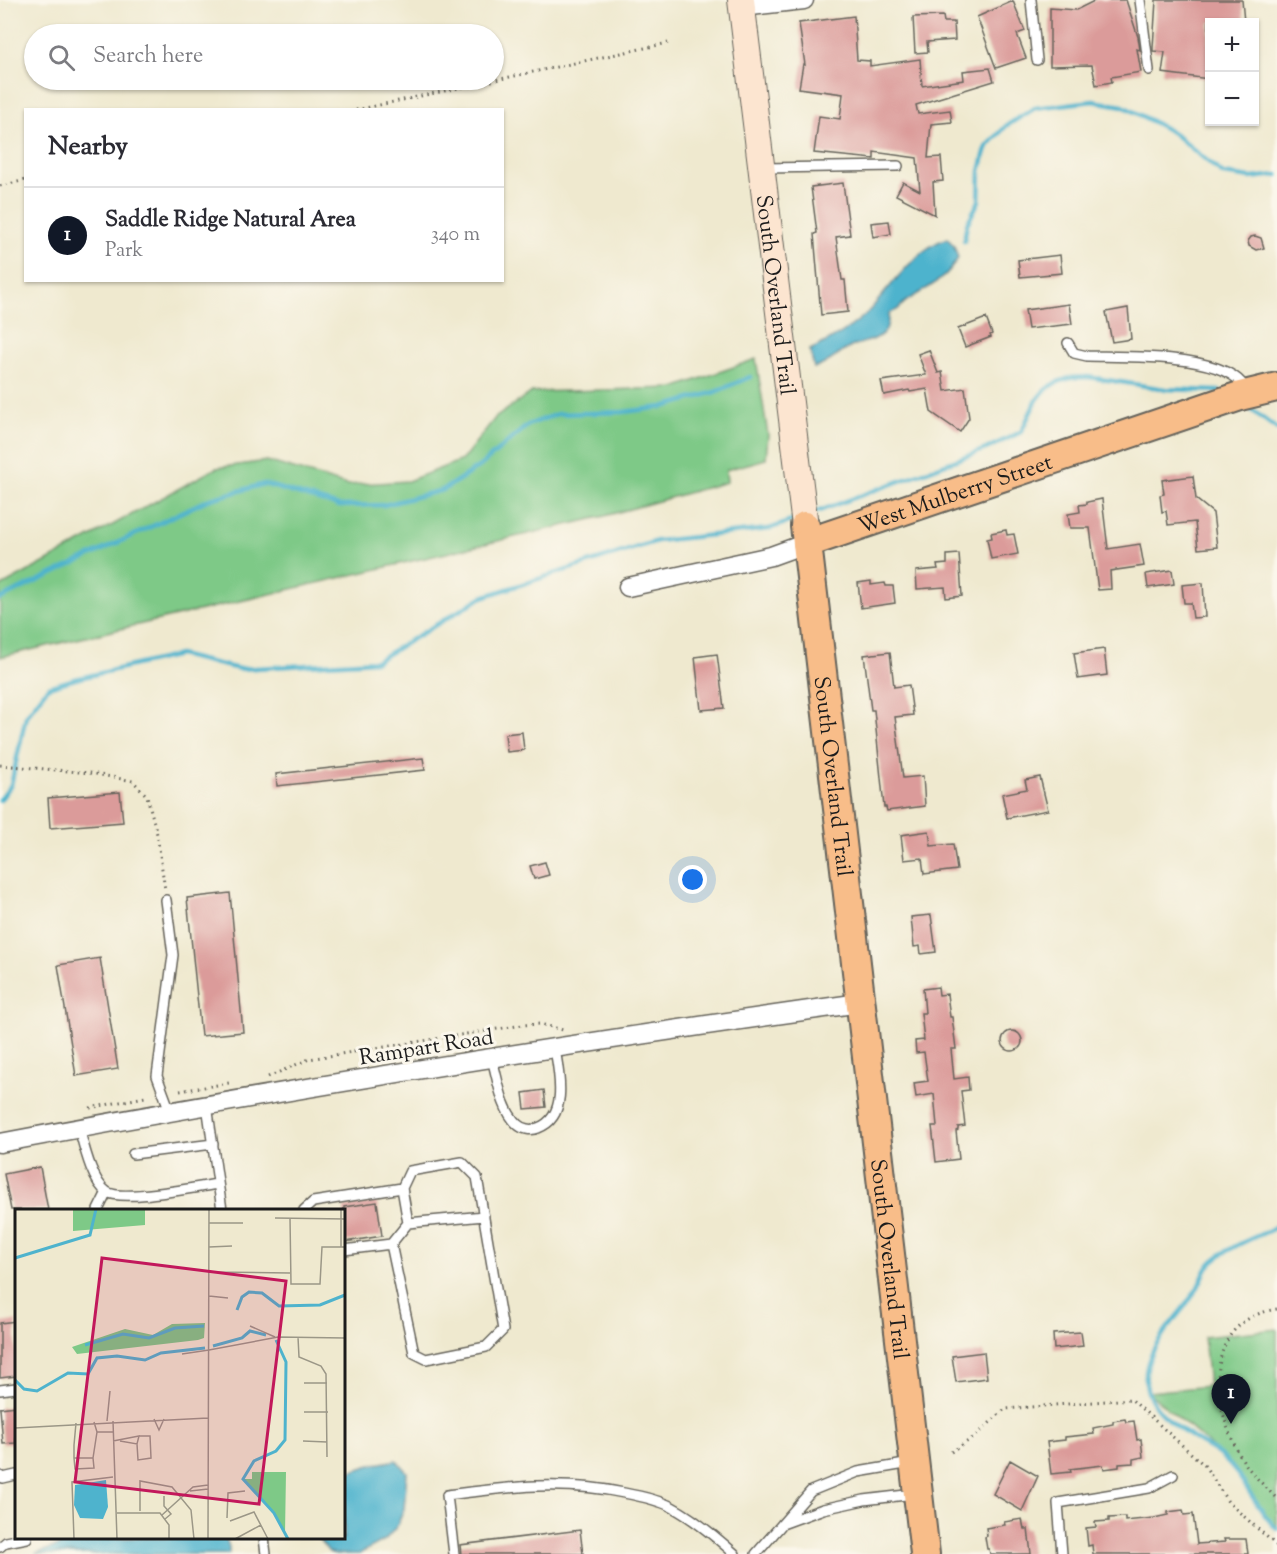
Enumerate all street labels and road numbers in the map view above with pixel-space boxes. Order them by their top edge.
street label: South Overland Trail [746,193,802,397]
street label: West Mulberry Street [854,448,1058,544]
street label: South Overland Trail [804,675,859,879]
street label: Rampart Road [357,1023,496,1075]
street label: South Overland Trail [860,1157,915,1361]

